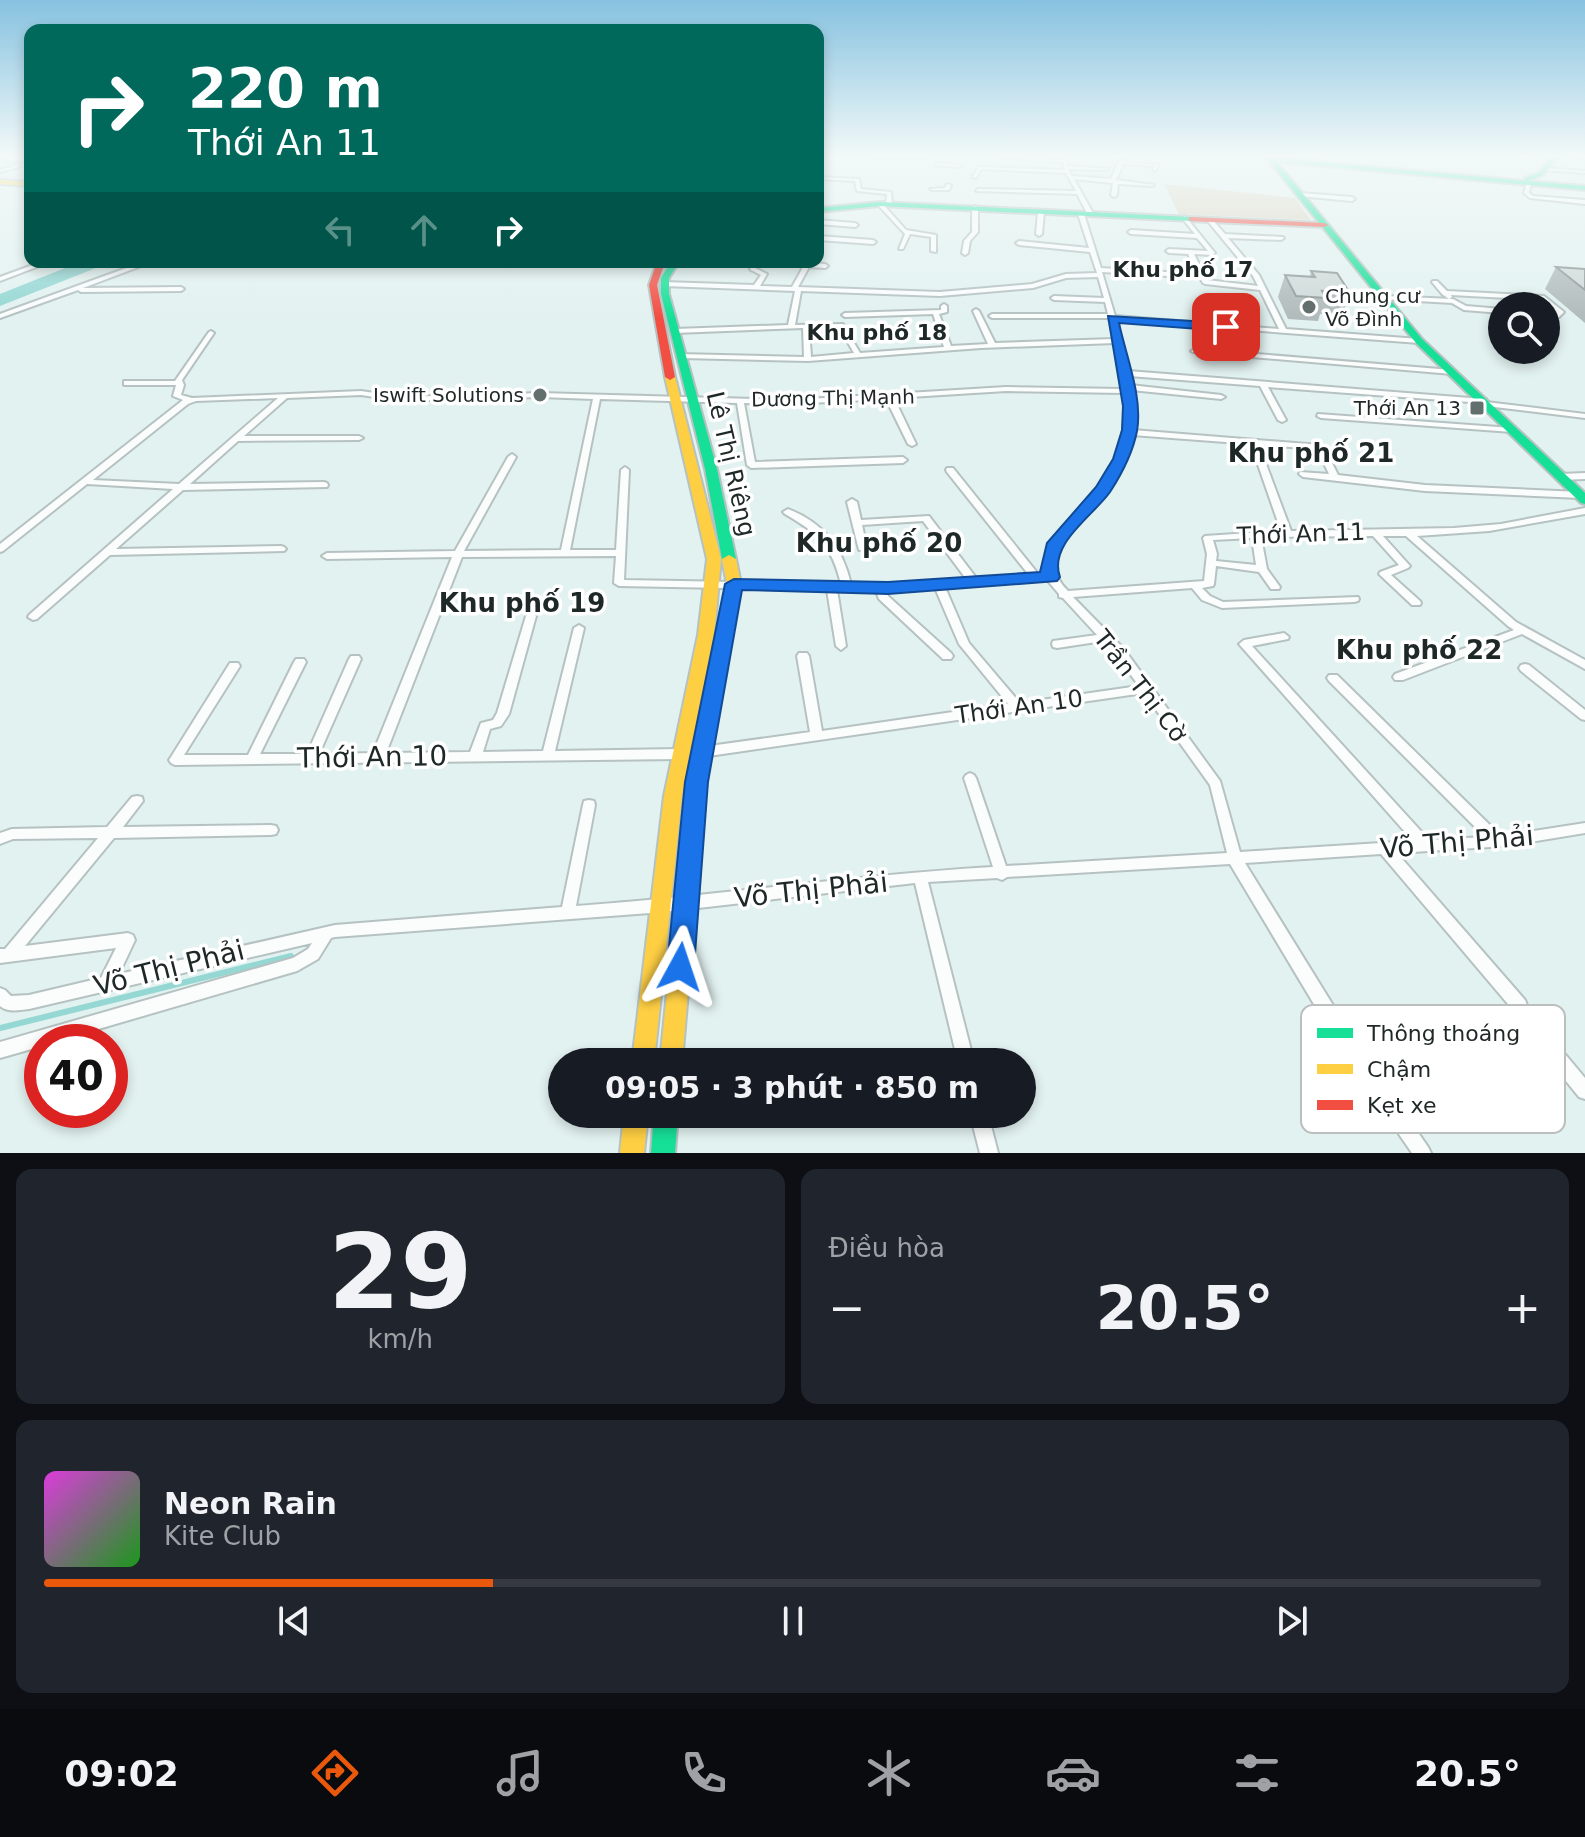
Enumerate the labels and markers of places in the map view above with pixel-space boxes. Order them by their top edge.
place label: Chung cư Võ Đình [1325,284,1421,331]
pin [1192,293,1260,361]
marker: Chung cư Võ Đình [1300,298,1318,316]
place label: Iswift Solutions [373,383,524,407]
marker: Iswift Solutions [531,386,549,404]
place label: Thới An 13 [1353,396,1461,420]
marker: Thới An 13 [1468,399,1486,417]

